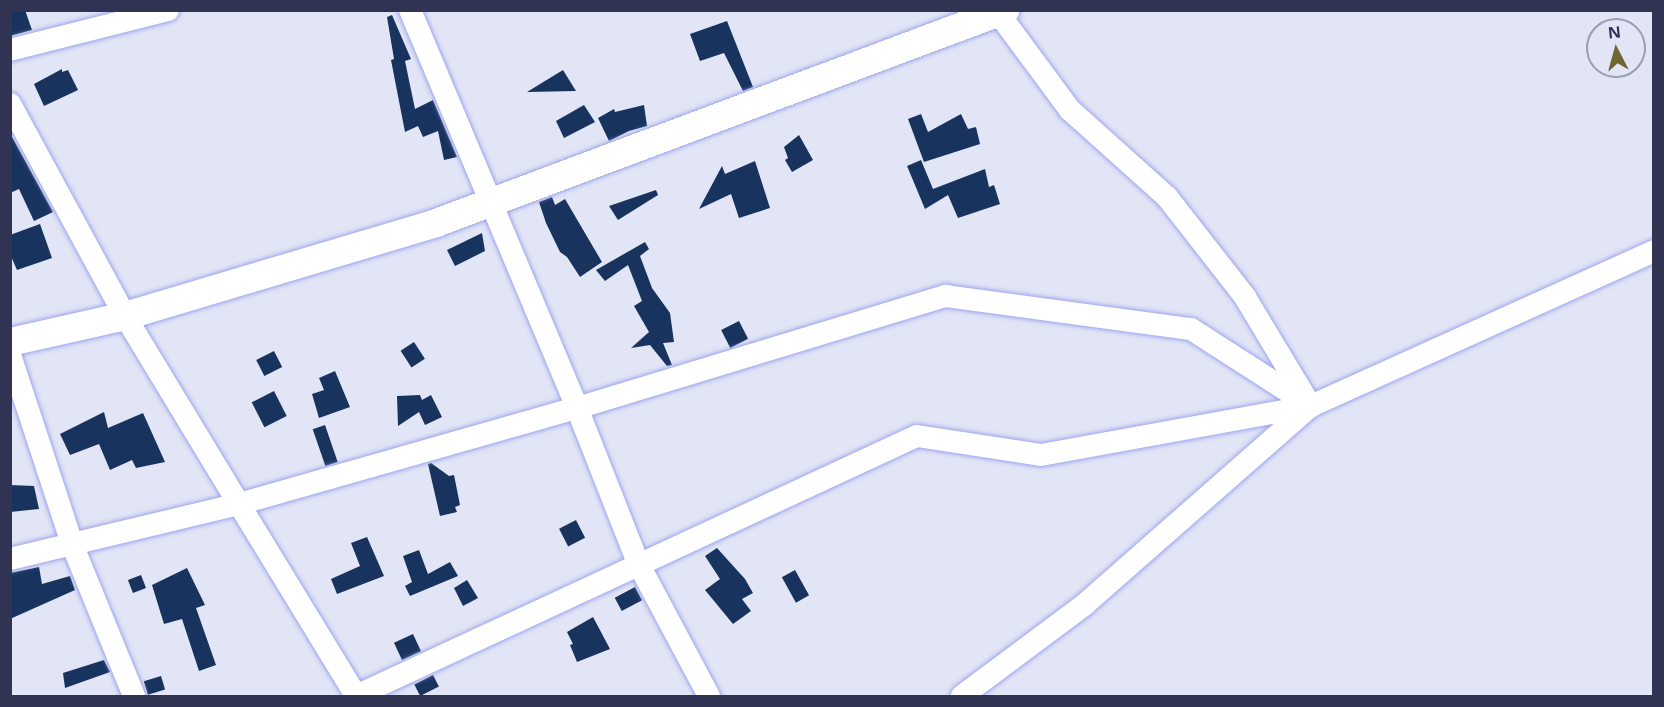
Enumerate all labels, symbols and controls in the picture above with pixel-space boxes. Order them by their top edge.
north arrow [1586,18,1646,78]
text: N [1607,20,1622,44]

